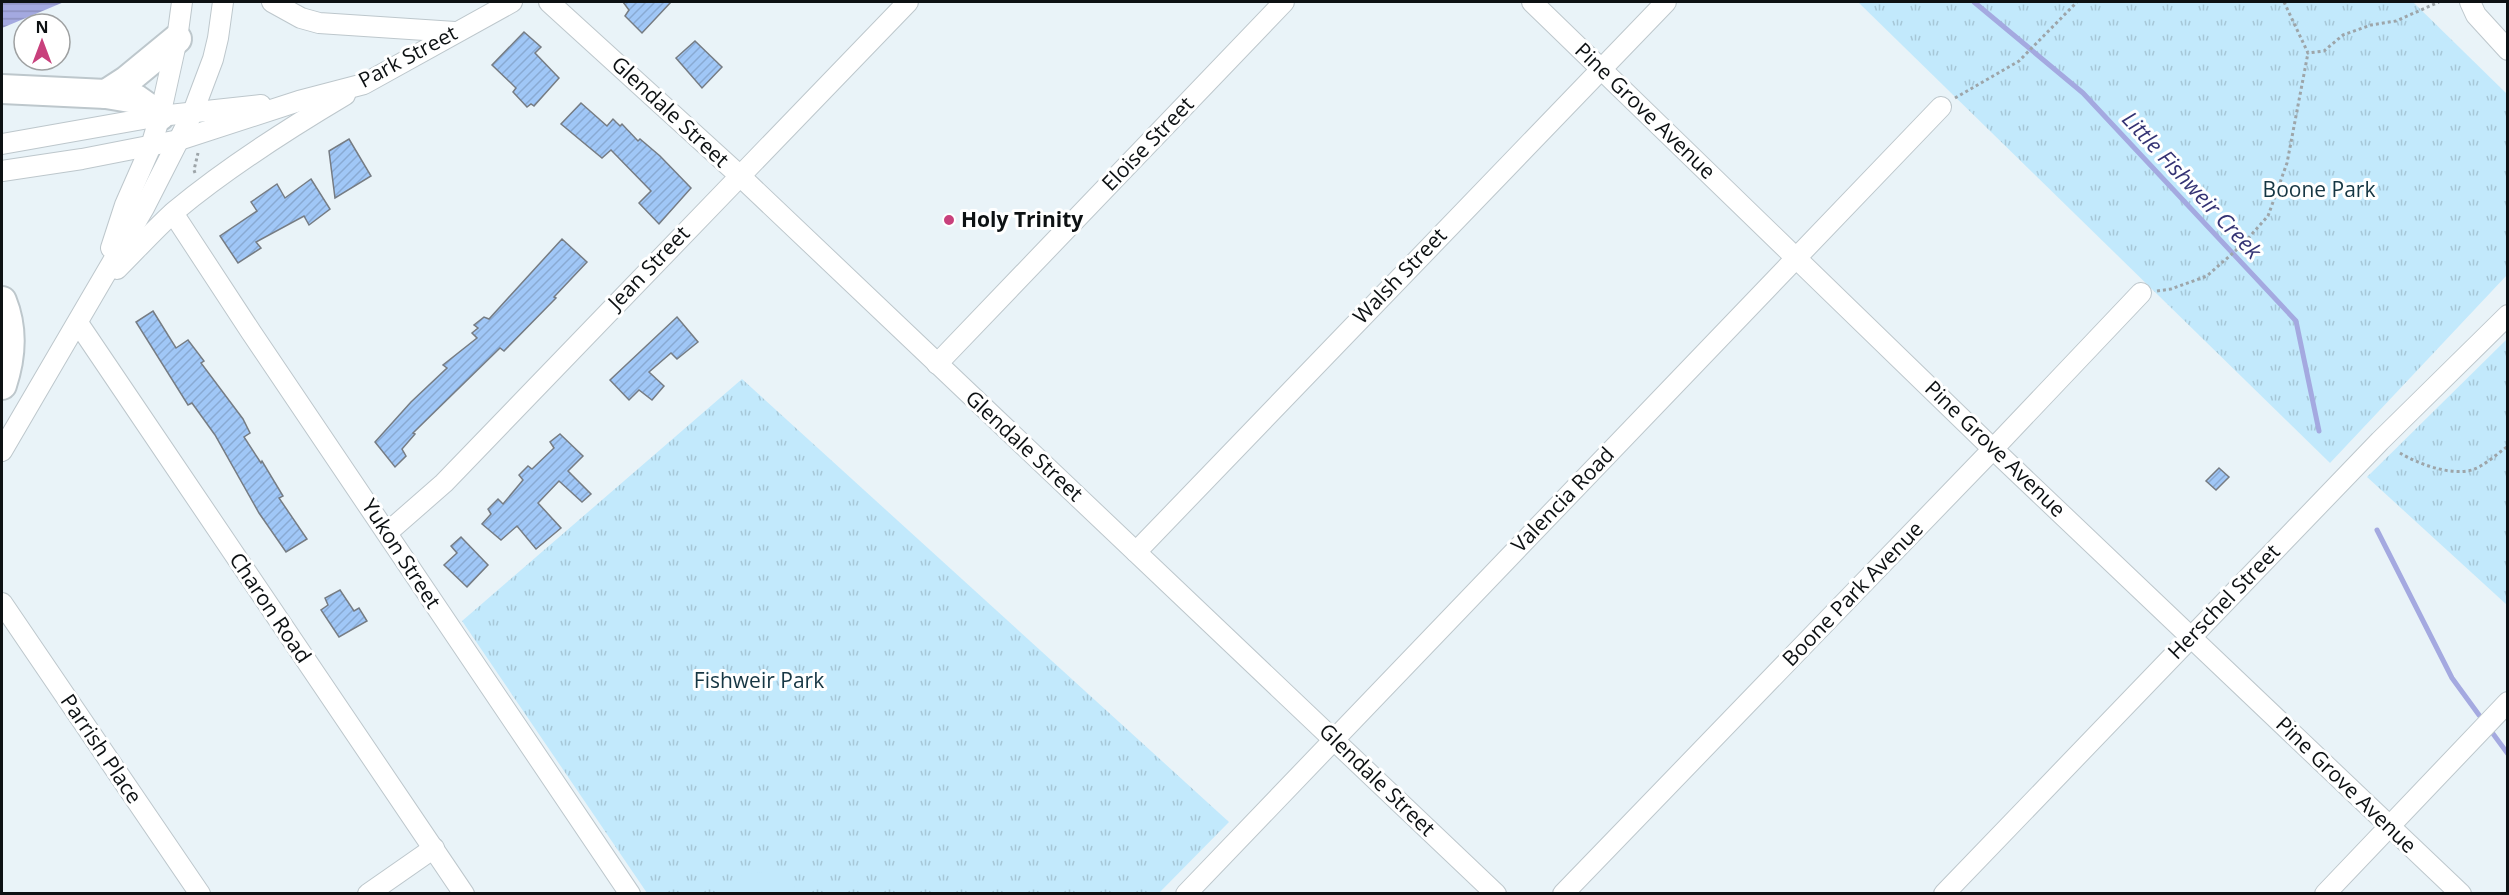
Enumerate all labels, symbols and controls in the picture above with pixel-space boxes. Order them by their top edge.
north arrow [12,12,72,72]
text: N [35,16,49,38]
street label: Park Street [353,18,462,94]
street label: Pine Grove Avenue [1569,36,1722,185]
street label: Glendale Street [606,50,735,173]
street label: Eloise Street [1095,90,1199,196]
water label: Little Fishweir Creek [2116,104,2270,266]
park label: Boone Park [2263,175,2375,203]
place label: Holy Trinity [961,205,1083,233]
marker: Holy Trinity [942,213,956,227]
street label: Jean Street [600,219,695,317]
street label: Walsh Street [1346,221,1452,329]
street label: Pine Grove Avenue [1919,374,2072,523]
street label: Glendale Street [960,384,1089,507]
street label: Valencia Road [1505,440,1620,558]
street label: Yukon Street [356,493,448,614]
street label: Boone Park Avenue [1776,515,1929,672]
street label: Herschel Street [2161,538,2285,665]
street label: Charon Road [224,547,318,668]
park label: Fishweir Park [694,666,824,694]
street label: Parrish Place [55,688,149,809]
street label: Pine Grove Avenue [2270,710,2423,859]
street label: Glendale Street [1314,717,1442,842]

